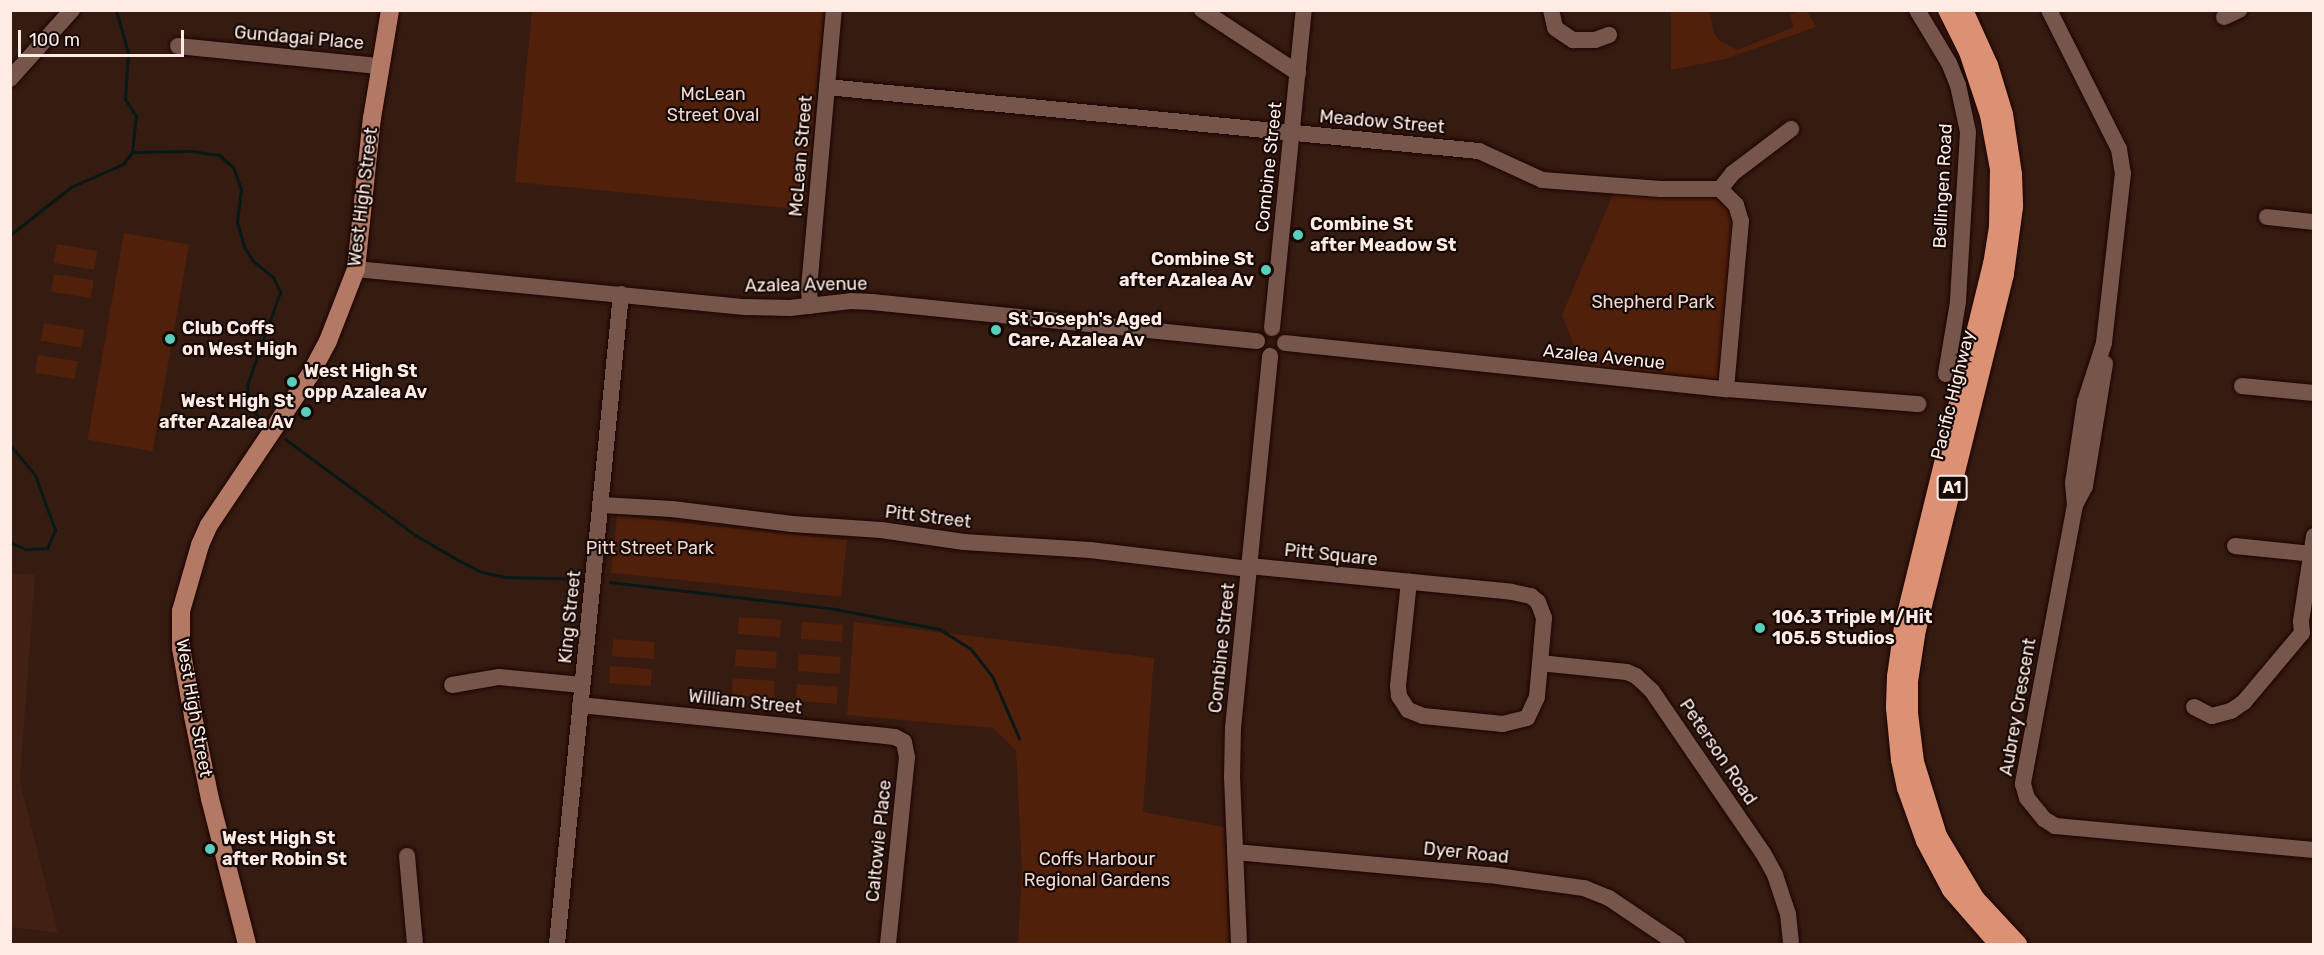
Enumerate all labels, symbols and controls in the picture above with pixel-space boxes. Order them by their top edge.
scale bar [21,18,188,56]
street label: Gundagai Place [233,22,365,54]
text: 100 m [29,29,80,51]
park label: McLean Street Oval [667,84,759,127]
street label: McLean Street [785,95,817,217]
street label: Combine Street [1251,101,1287,233]
street label: Meadow Street [1318,106,1446,138]
street label: Bellingen Road [1929,123,1957,249]
street label: West High Street [344,126,382,268]
place label: Combine St after Meadow St [1310,214,1457,256]
marker: Combine St after Meadow St [1291,228,1305,242]
place label: Combine St after Azalea Av [1118,249,1254,292]
marker: Combine St after Azalea Av [1259,263,1273,277]
street label: Azalea Avenue [744,273,868,297]
park label: Shepherd Park [1591,291,1715,313]
place label: St Joseph's Aged Care, Azalea Av [1008,309,1163,352]
place label: Club Coffs on West High [182,318,298,360]
marker: St Joseph's Aged Care, Azalea Av [989,323,1003,337]
street label: Pacific Highway [1926,328,1980,462]
marker: Club Coffs on West High [163,332,177,346]
street label: Azalea Avenue [1542,340,1666,374]
place label: West High St opp Azalea Av [304,361,428,404]
marker: West High St opp Azalea Av [285,375,299,389]
place label: West High St after Azalea Av [158,391,294,434]
marker: West High St after Azalea Av [299,405,313,419]
road number: A1 [1936,475,1968,501]
street label: Pitt Street [884,501,972,533]
park label: Pitt Street Park [586,537,714,559]
street label: Pitt Square [1283,539,1379,571]
street label: King Street [554,569,586,665]
street label: Combine Street [1204,582,1240,714]
place label: 106.3 Triple M/Hit 105.5 Studios [1772,607,1933,650]
marker: 106.3 Triple M/Hit 105.5 Studios [1753,621,1767,635]
street label: Aubrey Crescent [1995,636,2041,778]
street label: West High Street [171,637,217,779]
street label: William Street [687,685,803,719]
street label: Peterson Road [1675,695,1761,809]
street label: Caltowie Place [862,779,896,903]
place label: West High St after Robin St [222,828,347,870]
street label: Dyer Road [1422,838,1510,868]
marker: West High St after Robin St [203,842,217,856]
park label: Coffs Harbour Regional Gardens [1024,849,1170,892]

